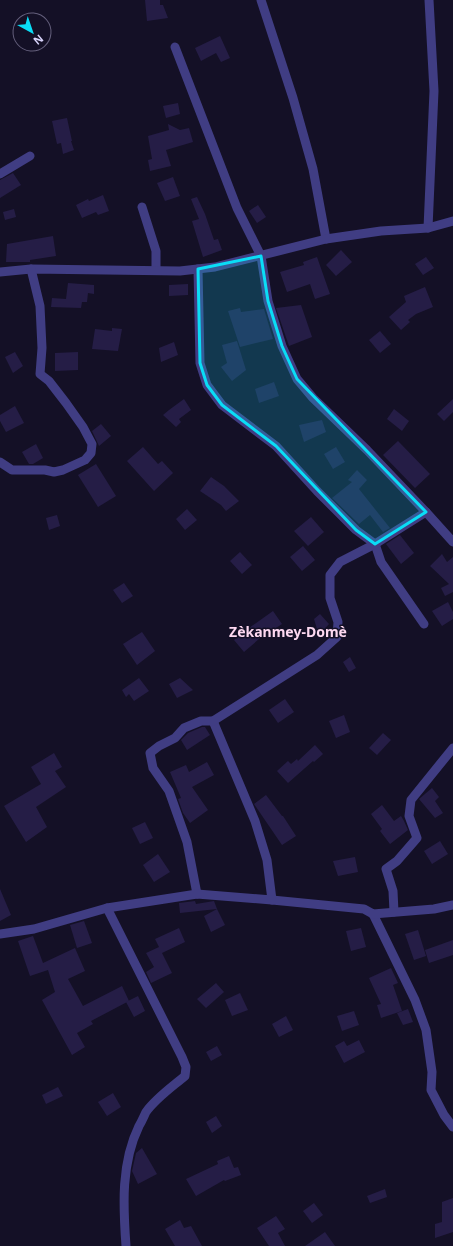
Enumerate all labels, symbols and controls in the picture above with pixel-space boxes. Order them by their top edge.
north arrow [12,12,52,52]
text: N [30,31,47,49]
district label: Zèkanmey-Domè [229,622,347,641]

